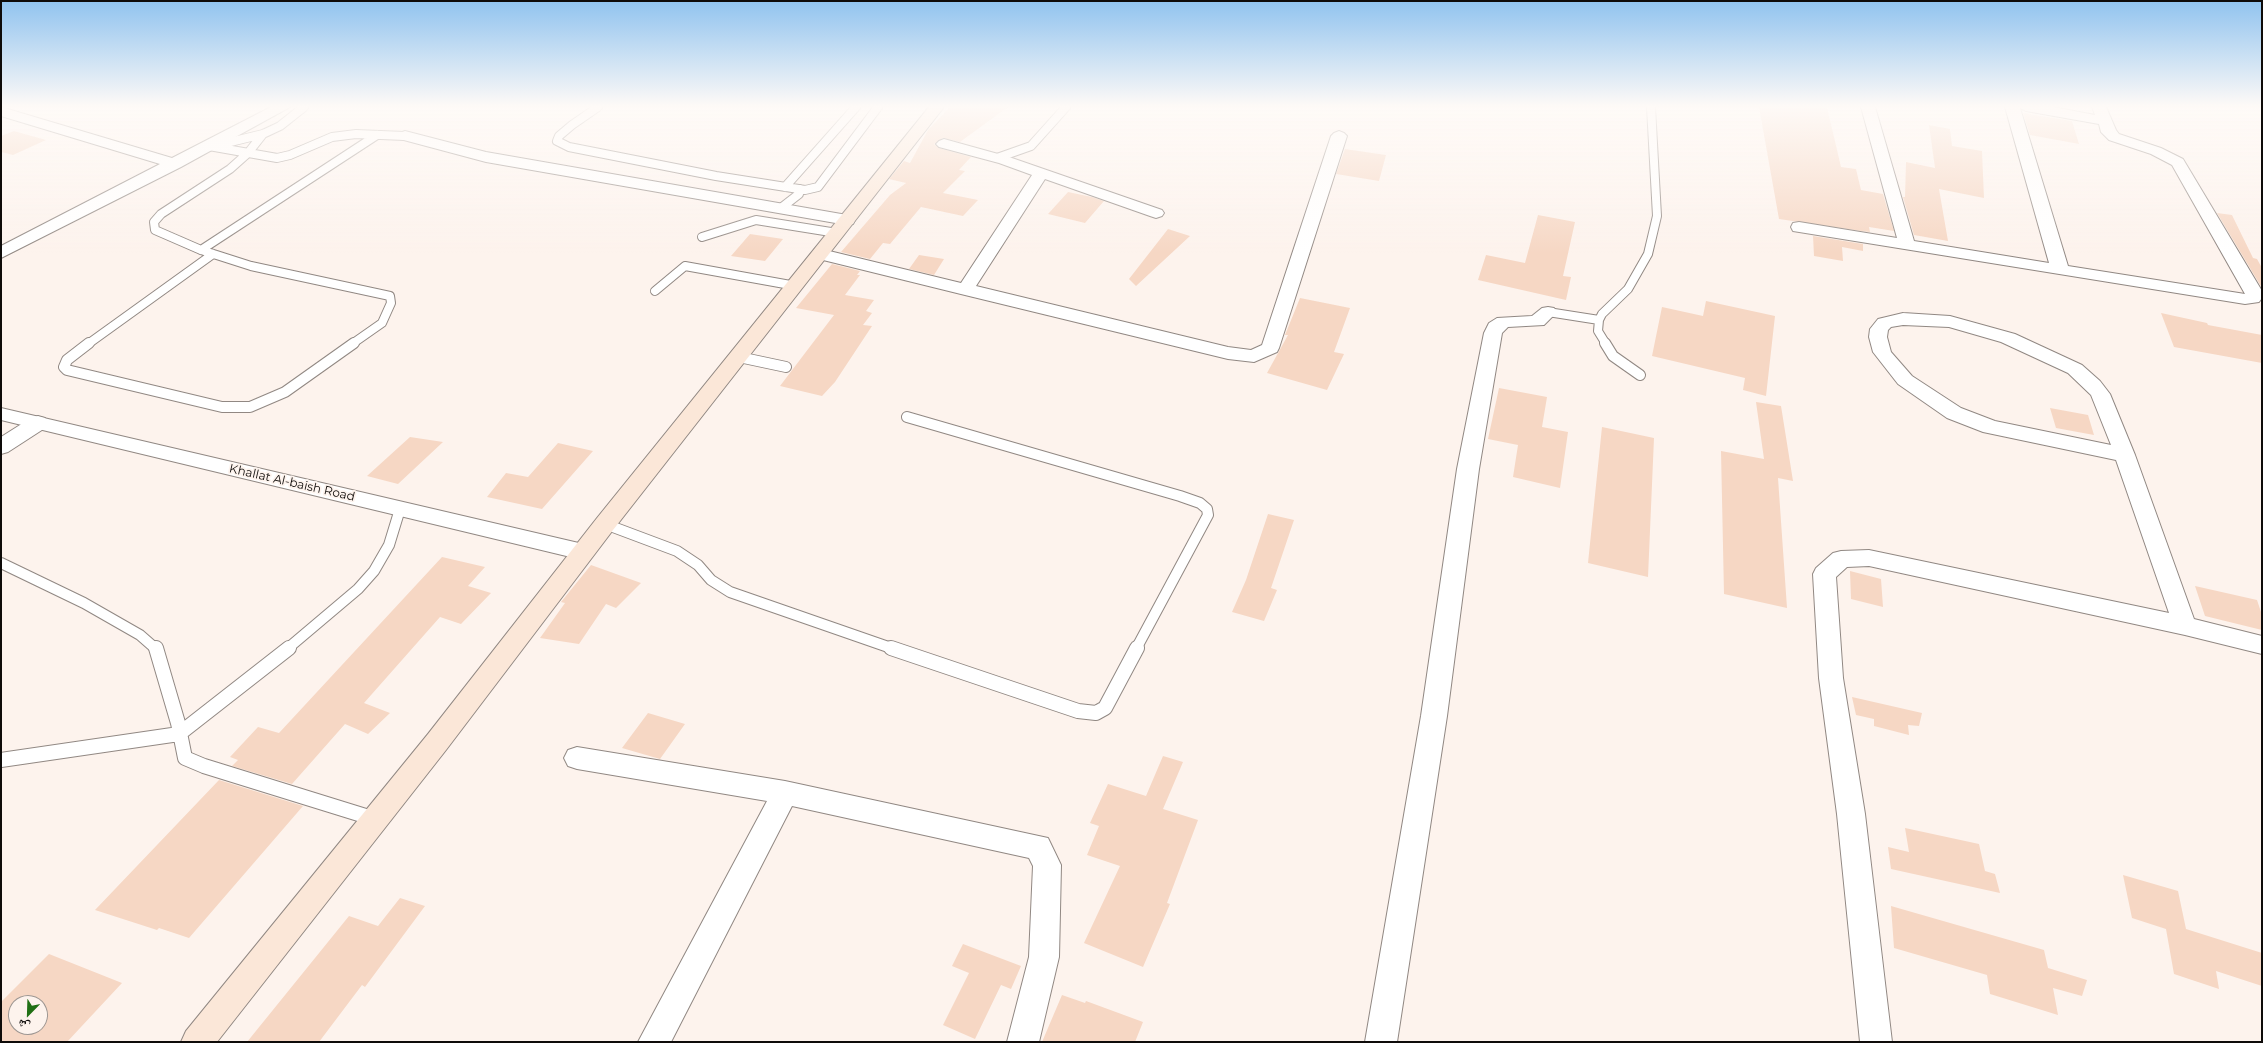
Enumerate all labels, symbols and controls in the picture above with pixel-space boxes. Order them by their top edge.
street label: Khallat Al-baish Road [228,462,356,504]
north arrow [8,995,48,1035]
text: ش [16,1016,32,1034]

